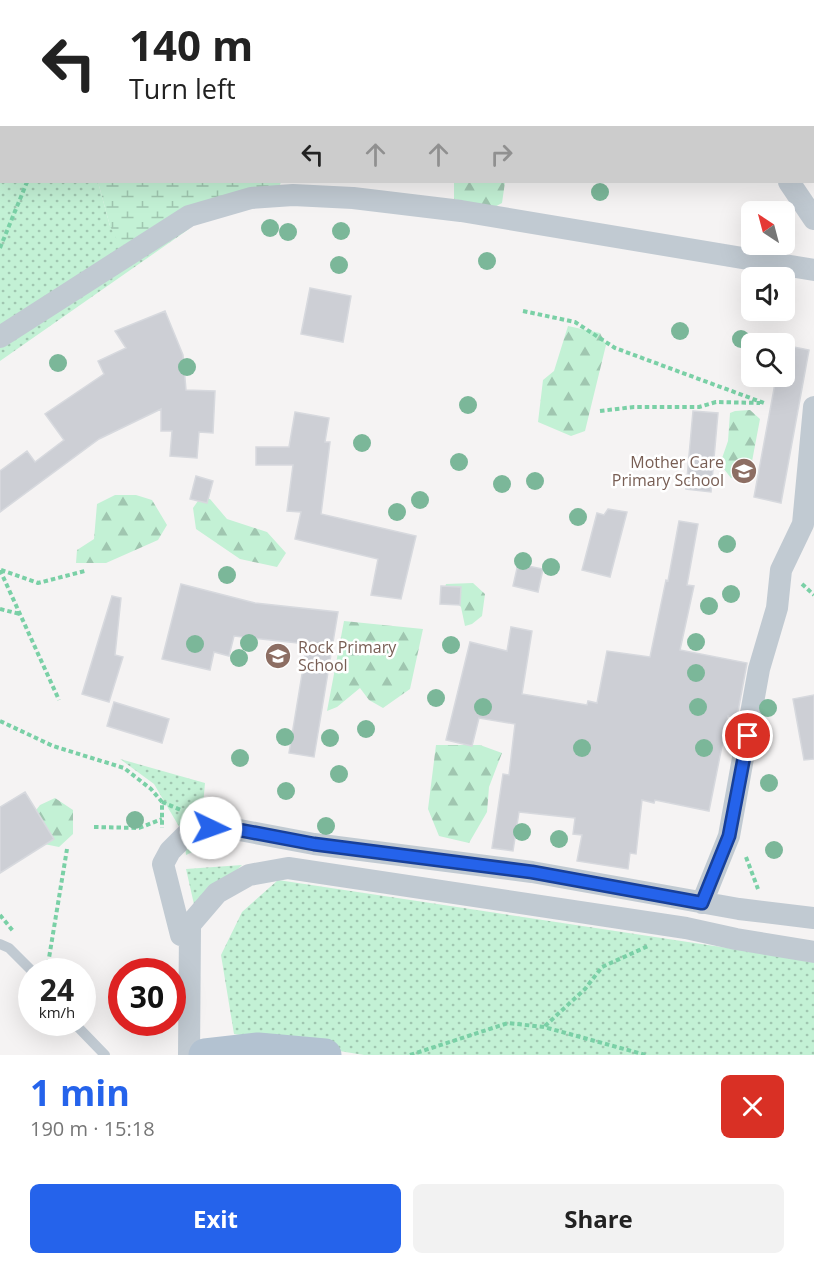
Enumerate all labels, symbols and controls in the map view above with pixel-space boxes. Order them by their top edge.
text: 140 m [129,16,253,73]
icon: left [30,24,108,102]
text: Turn left [129,70,236,107]
icon: left [296,138,329,171]
icon: ahead [359,138,392,171]
icon: ahead [422,138,455,171]
icon: right [485,138,518,171]
north arrow [741,201,795,255]
map controls [741,201,795,387]
button: sound [741,267,795,321]
button: search [741,333,795,387]
place label: Mother Care Primary School [612,451,724,491]
school or university icon: Mother Care Primary School [729,456,759,486]
place label: Rock Primary School [298,636,397,676]
school or university icon: Rock Primary School [263,641,293,671]
pin [722,710,773,761]
icon: arrive [731,719,764,752]
position arrow [179,796,243,860]
speed limit sign: 30 [108,958,186,1036]
text: 24 [40,969,74,1010]
text: km/h [39,1002,75,1022]
text: 1 min [30,1068,130,1117]
button: close [721,1075,784,1138]
text: 190 m · 15:18 [30,1115,155,1142]
button: Exit [30,1184,401,1253]
button: Share [413,1184,784,1253]

